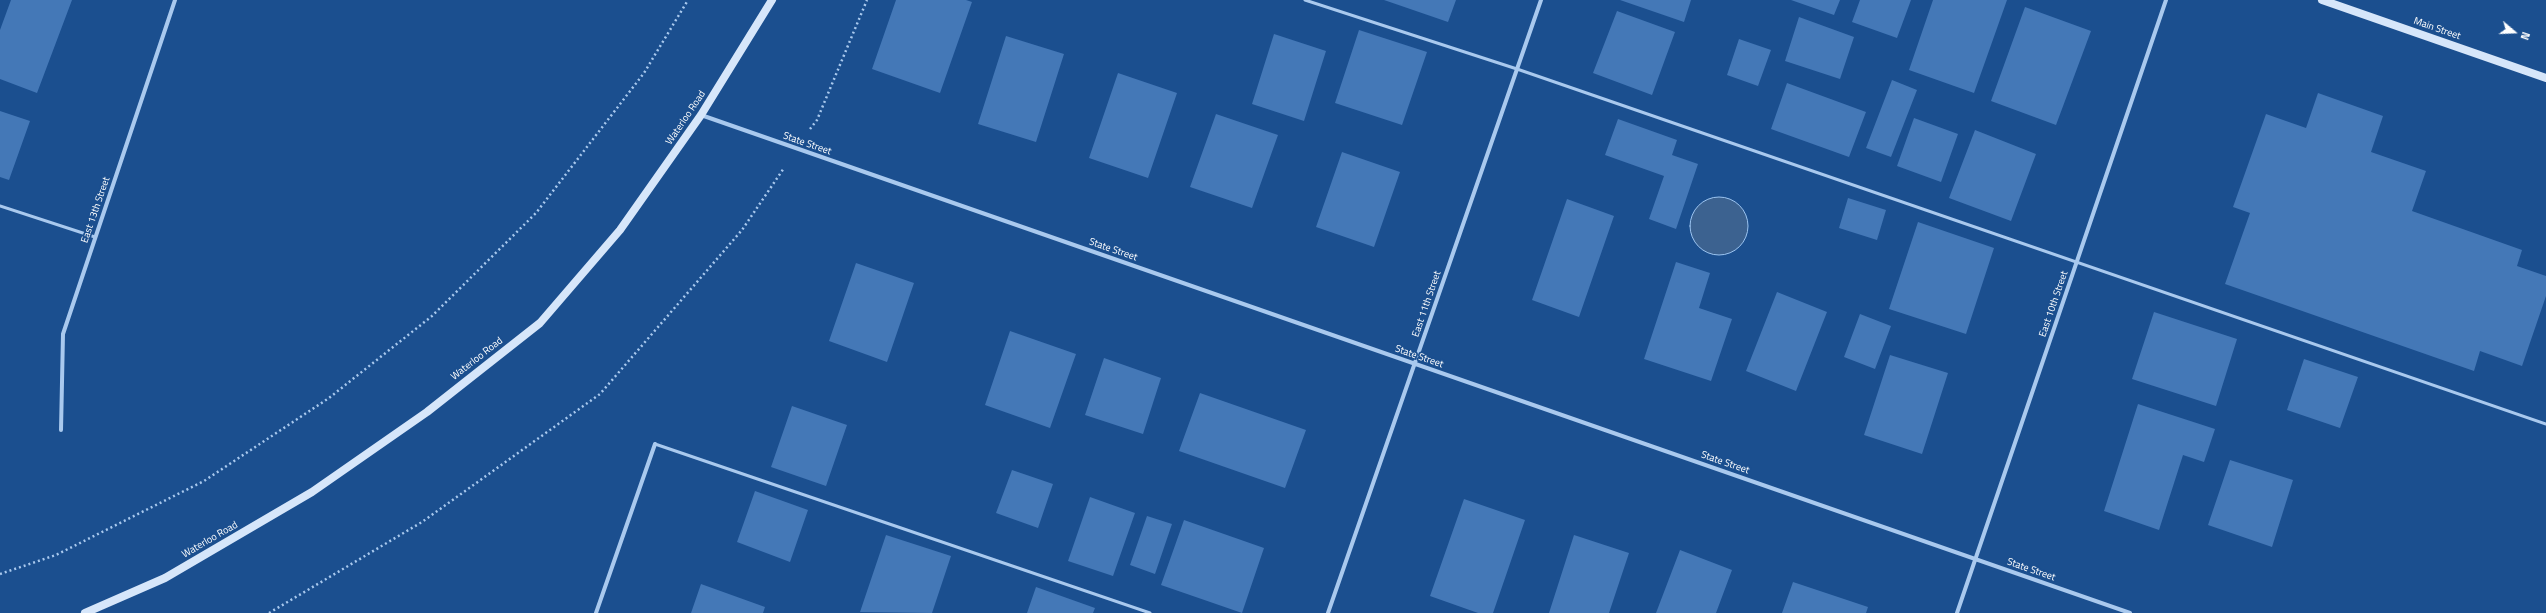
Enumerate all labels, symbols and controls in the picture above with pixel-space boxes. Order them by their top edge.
north arrow [2494,12,2534,52]
street label: Main Street [2412,15,2462,43]
text: N [2517,30,2534,42]
street label: Waterloo Road [664,89,708,147]
street label: State Street [781,130,833,158]
street label: East 13th Street [79,175,113,245]
street label: State Street [1087,236,1139,264]
street label: East 11th Street [1410,269,1444,339]
street label: East 10th Street [2037,269,2071,339]
street label: Waterloo Road [449,335,505,383]
street label: State Street [1393,343,1445,371]
street label: State Street [1699,449,1751,477]
street label: Waterloo Road [180,519,240,561]
street label: State Street [2005,556,2057,584]

